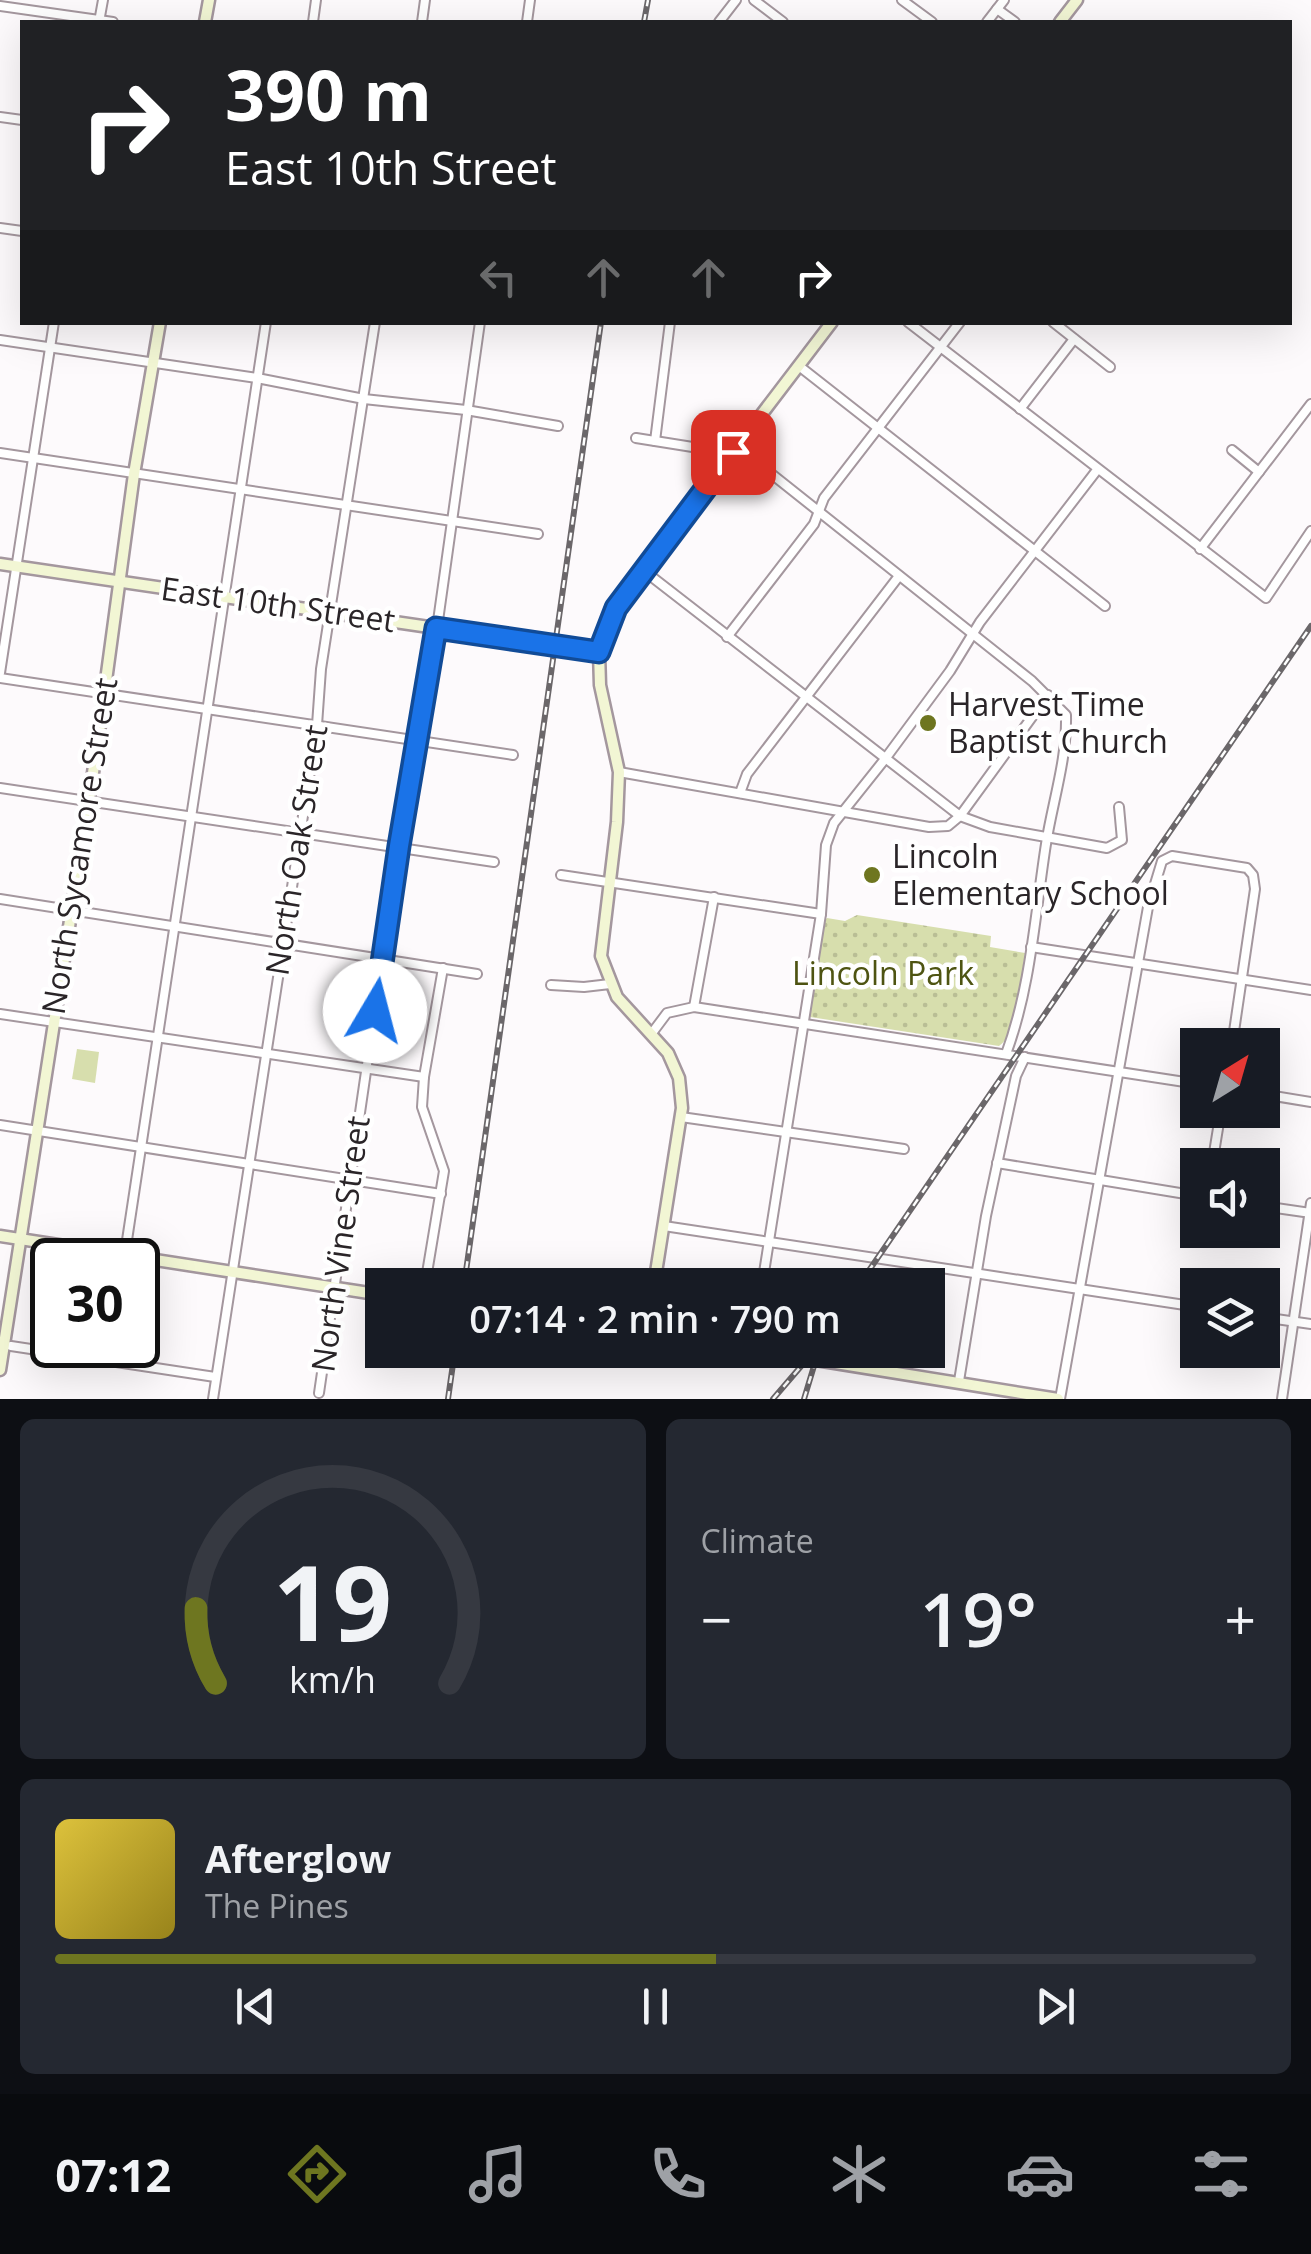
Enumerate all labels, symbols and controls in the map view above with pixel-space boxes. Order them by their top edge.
text: 390 m [225,46,432,142]
icon: right [60,60,190,190]
text: East 10th Street [225,137,557,198]
icon: left [471,250,526,305]
icon: ahead [576,250,631,305]
icon: ahead [681,250,736,305]
icon: right [786,250,841,305]
pin [691,410,776,495]
icon: arrive [706,425,761,480]
street label: East 10th Street [158,566,398,641]
street label: North Sycamore Street [31,674,126,1017]
place label: Harvest Time Baptist Church [948,682,1168,762]
marker: Harvest Time Baptist Church [917,712,939,734]
street label: North Oak Street [254,721,337,978]
place label: Lincoln Elementary School [892,834,1169,914]
marker: Lincoln Elementary School [861,864,883,886]
park label: Lincoln Park [792,951,974,994]
position arrow [323,959,427,1063]
north arrow [1180,1028,1280,1128]
map controls [1180,1028,1280,1368]
street label: North Vine Street [300,1113,379,1375]
button: sound [1180,1148,1280,1248]
speed limit sign: 30 [30,1238,160,1368]
button: layers [1180,1268,1280,1368]
text: 07:14 · 2 min · 790 m [469,1292,841,1344]
text: Climate [701,1519,814,1562]
text: 19 [273,1530,392,1671]
text: 19° [919,1567,1037,1669]
text: − [701,1581,732,1656]
text: + [1225,1581,1256,1656]
text: km/h [289,1655,376,1703]
text: Afterglow [205,1832,391,1884]
text: The Pines [205,1884,349,1927]
icon: previous [228,1979,283,2034]
icon: pause [628,1979,683,2034]
icon: next [1028,1979,1083,2034]
icon: directions [282,2139,352,2209]
icon: music [463,2139,533,2209]
icon: phone [643,2139,713,2209]
icon: climate [824,2139,894,2209]
icon: car [1005,2139,1075,2209]
icon: filters [1186,2139,1256,2209]
text: 07:12 [55,2144,171,2205]

